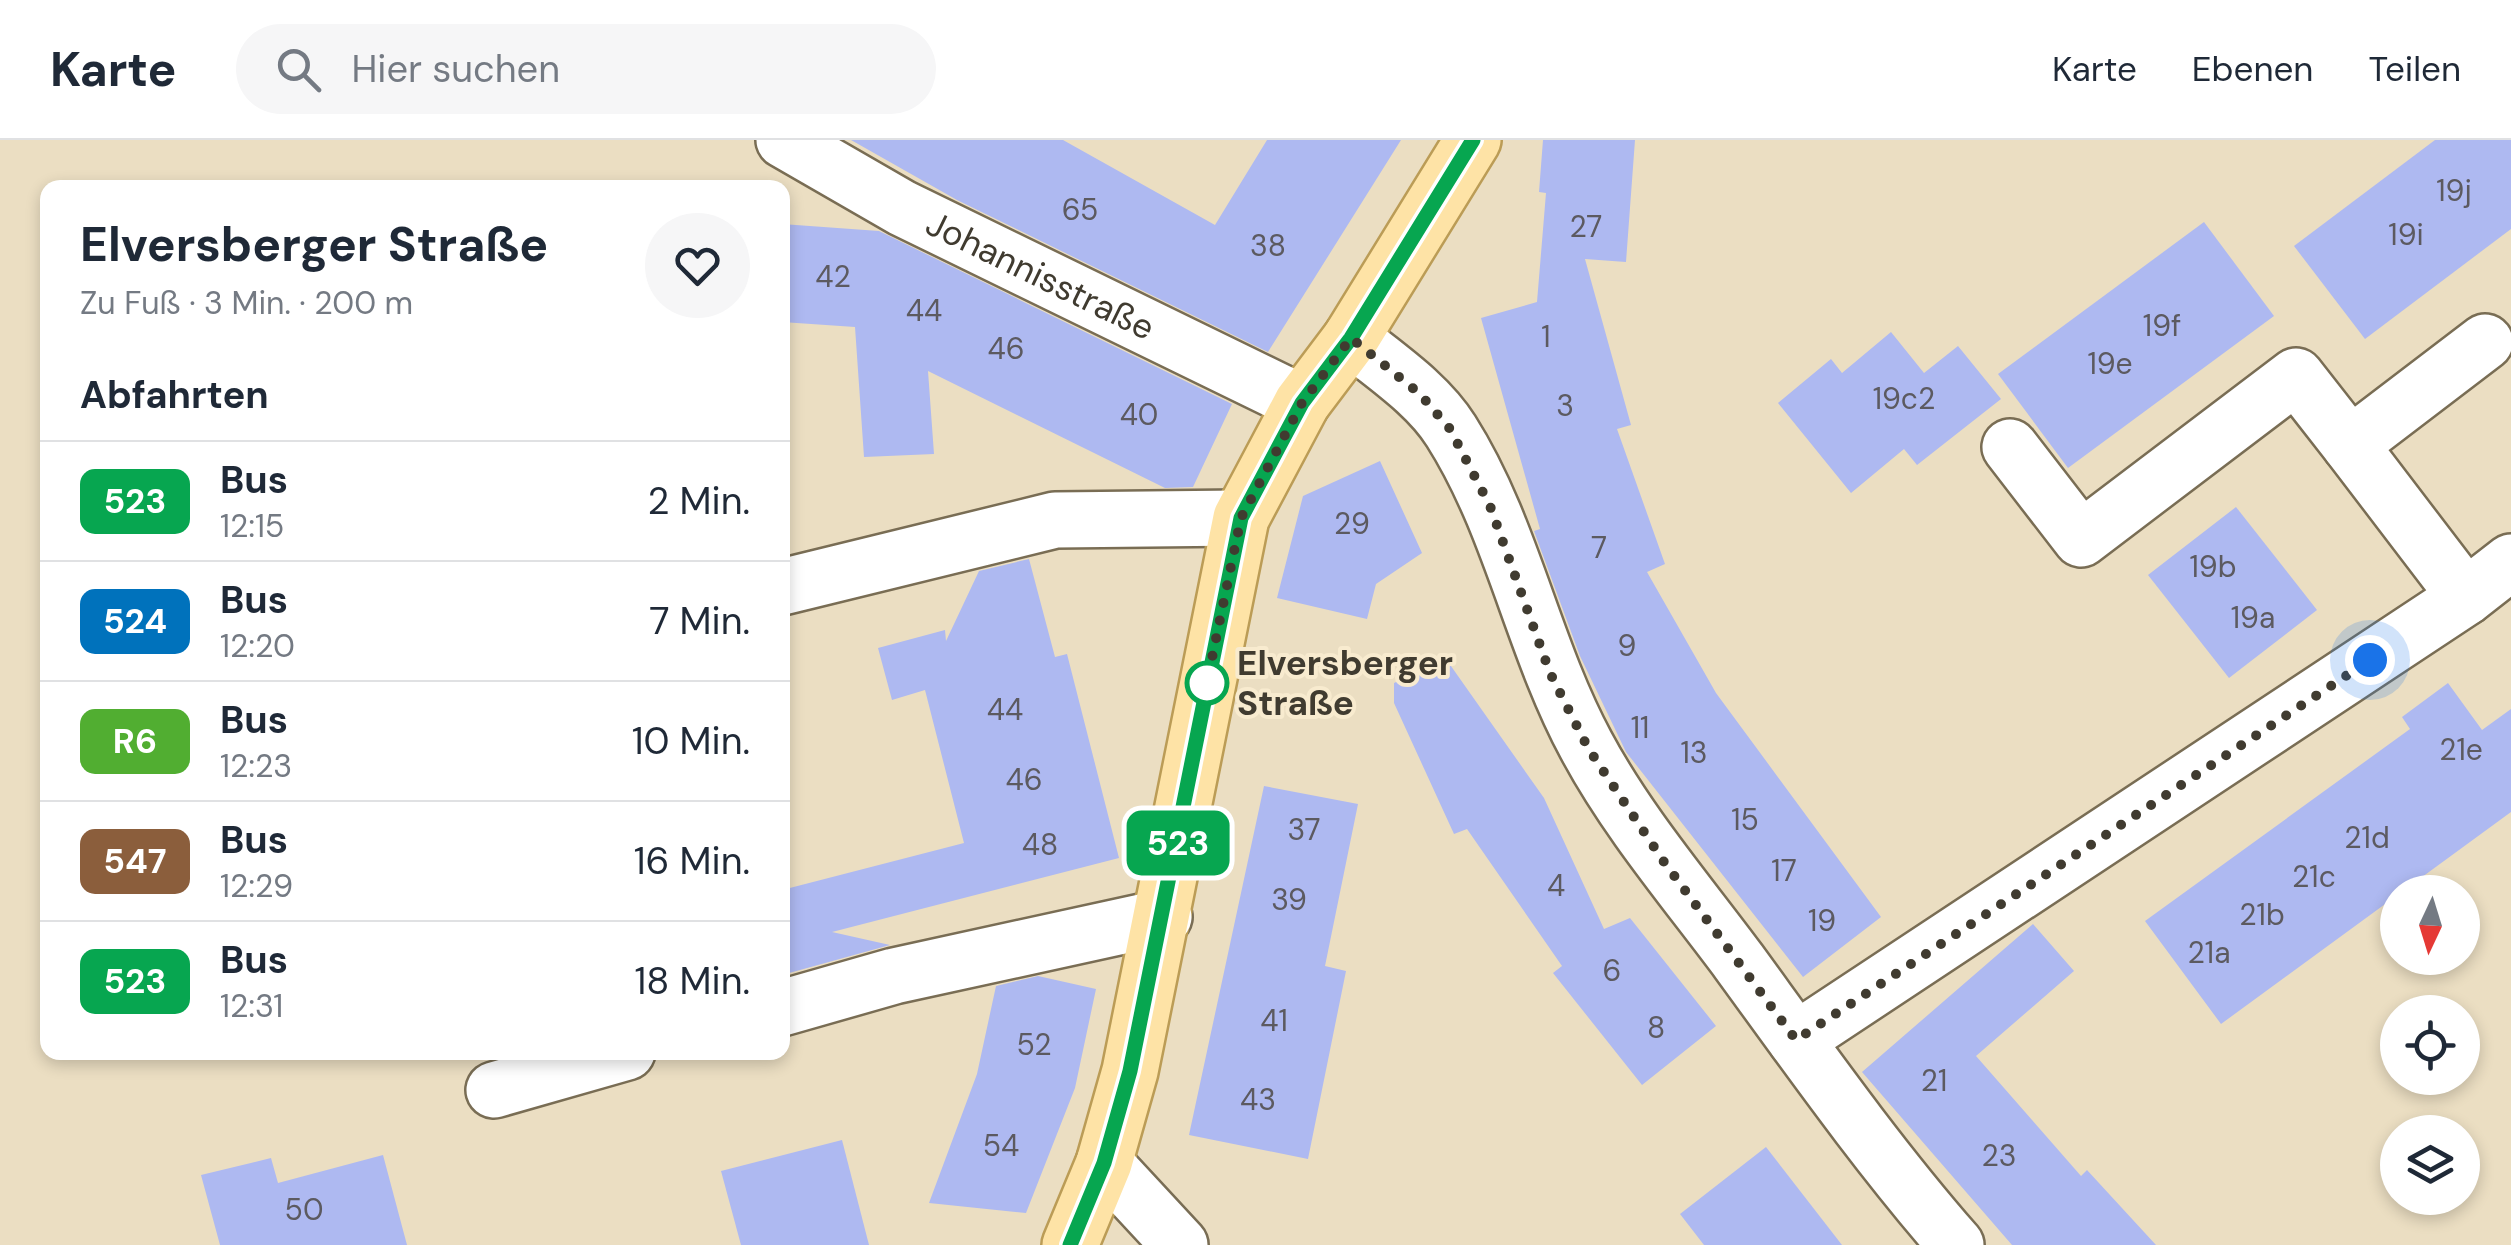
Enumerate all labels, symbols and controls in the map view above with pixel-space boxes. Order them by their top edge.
search box [236,24,936,114]
text: Karte [50,38,176,101]
icon: search [271,42,326,97]
text: Hier suchen [351,44,560,94]
text: Karte [2052,46,2137,92]
text: Ebenen [2192,46,2313,92]
text: Teilen [2368,46,2461,92]
house number: 19j [2436,171,2472,210]
house number: 65 [1062,190,1098,229]
street label: Johannisstraße [918,200,1162,351]
house number: 27 [1570,207,1602,246]
text: Elversberger Straße [80,213,548,276]
button: heart [645,213,750,318]
house number: 19i [2388,215,2424,254]
house number: 38 [1250,226,1286,265]
house number: 42 [815,257,851,296]
text: Zu Fuß · 3 Min. · 200 m [80,282,413,324]
house number: 44 [906,291,942,330]
house number: 19f [2143,306,2181,345]
house number: 1 [1541,317,1551,356]
house number: 46 [987,329,1025,368]
house number: 19e [2087,344,2133,383]
text: Abfahrten [80,370,269,420]
house number: 19c2 [1873,379,1935,418]
house number: 3 [1556,386,1574,425]
house number: 40 [1120,395,1158,434]
text: Bus [220,455,288,505]
text: 2 Min. [648,476,750,526]
text: 523 [104,478,166,524]
house number: 29 [1334,504,1370,543]
text: 12:15 [220,505,284,547]
house number: 7 [1591,528,1607,567]
house number: 19b [2190,547,2236,586]
text: Bus [220,575,288,625]
text: 7 Min. [649,596,750,646]
text: 524 [103,598,167,644]
house number: 19a [2231,598,2275,637]
text: 12:20 [220,625,295,667]
house number: 9 [1618,626,1636,665]
your location [2345,635,2395,685]
place label: Elversberger Straße [1237,640,1453,726]
marker: Elversberger Straße [1186,662,1228,704]
house number: 44 [987,690,1023,729]
text: Bus [220,695,288,745]
house number: 11 [1631,708,1649,747]
text: 10 Min. [632,716,750,766]
text: R6 [113,718,157,764]
house number: 21e [2439,730,2483,769]
house number: 13 [1680,733,1708,772]
text: 12:23 [220,745,292,787]
house number: 46 [1005,760,1043,799]
house number: 15 [1731,800,1759,839]
line badge: 523 [1120,810,1236,876]
house number: 37 [1287,810,1321,849]
text: Bus [220,815,288,865]
house number: 21d [2344,818,2390,857]
text: 523 [1147,820,1209,866]
house number: 48 [1022,825,1058,864]
text: 16 Min. [634,836,750,886]
text: 547 [103,838,167,884]
house number: 17 [1771,851,1797,890]
house number: 21c [2292,857,2336,896]
text: 12:29 [220,865,293,907]
house number: 4 [1547,866,1565,905]
north arrow [2380,875,2480,975]
map controls [2380,875,2480,1215]
house number: 39 [1271,880,1307,919]
house number: 21b [2239,895,2285,934]
house number: 19 [1808,901,1836,940]
house number: 21a [2188,933,2230,972]
text: Bus [220,935,288,985]
house number: 6 [1603,951,1621,990]
text: 18 Min. [635,956,750,1006]
text: 523 [104,958,166,1004]
text: 12:31 [220,985,283,1027]
button: locate [2380,995,2480,1095]
house number: 41 [1260,1001,1288,1040]
house number: 8 [1647,1008,1665,1047]
house number: 52 [1016,1025,1052,1064]
house number: 21 [1921,1061,1947,1100]
house number: 43 [1240,1080,1276,1119]
button: layers [2380,1115,2480,1215]
house number: 54 [983,1126,1019,1165]
house number: 23 [1981,1136,2017,1175]
house number: 50 [285,1190,323,1229]

